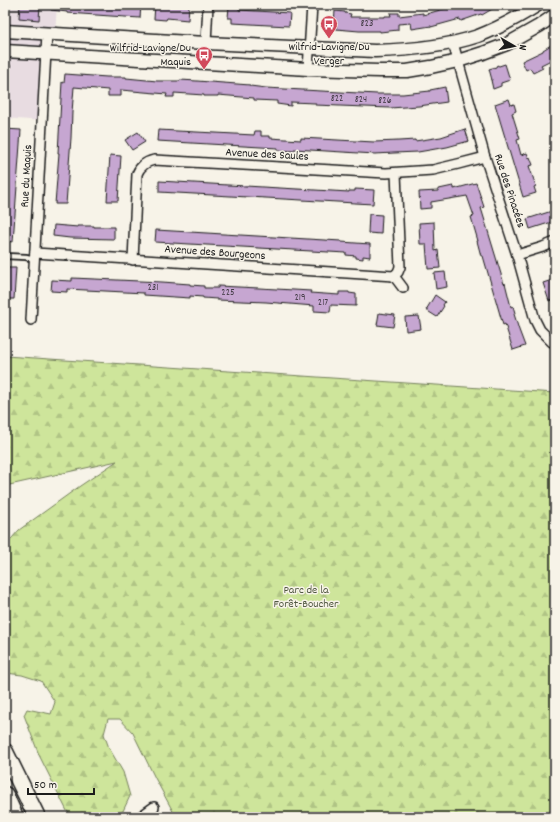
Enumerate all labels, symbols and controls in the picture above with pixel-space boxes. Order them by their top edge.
bus stop icon: Wilfrid-Lavigne/Du Verger [319,14,339,39]
house number: 823 [361,17,373,31]
north arrow [494,26,534,66]
place label: Wilfrid-Lavigne/Du Verger [288,39,370,70]
place label: Wilfrid-Lavigne/Du Maquis [110,40,191,71]
text: N [513,43,530,52]
bus stop icon: Wilfrid-Lavigne/Du Maquis [194,45,214,70]
house number: 822 [331,92,343,106]
house number: 824 [355,93,367,107]
house number: 826 [378,94,392,108]
street label: Rue du Maquis [17,144,37,208]
street label: Avenue des Saules [225,144,309,166]
street label: Rue des Pinacées [489,152,529,230]
street label: Avenue des Bourgeons [164,241,266,265]
house number: 231 [148,281,159,295]
house number: 225 [221,286,235,300]
house number: 219 [294,291,306,305]
house number: 217 [318,296,328,310]
park label: Parc de la Forêt-Boucher [273,582,339,613]
scale bar [28,770,94,796]
text: 50 m [34,777,57,794]

